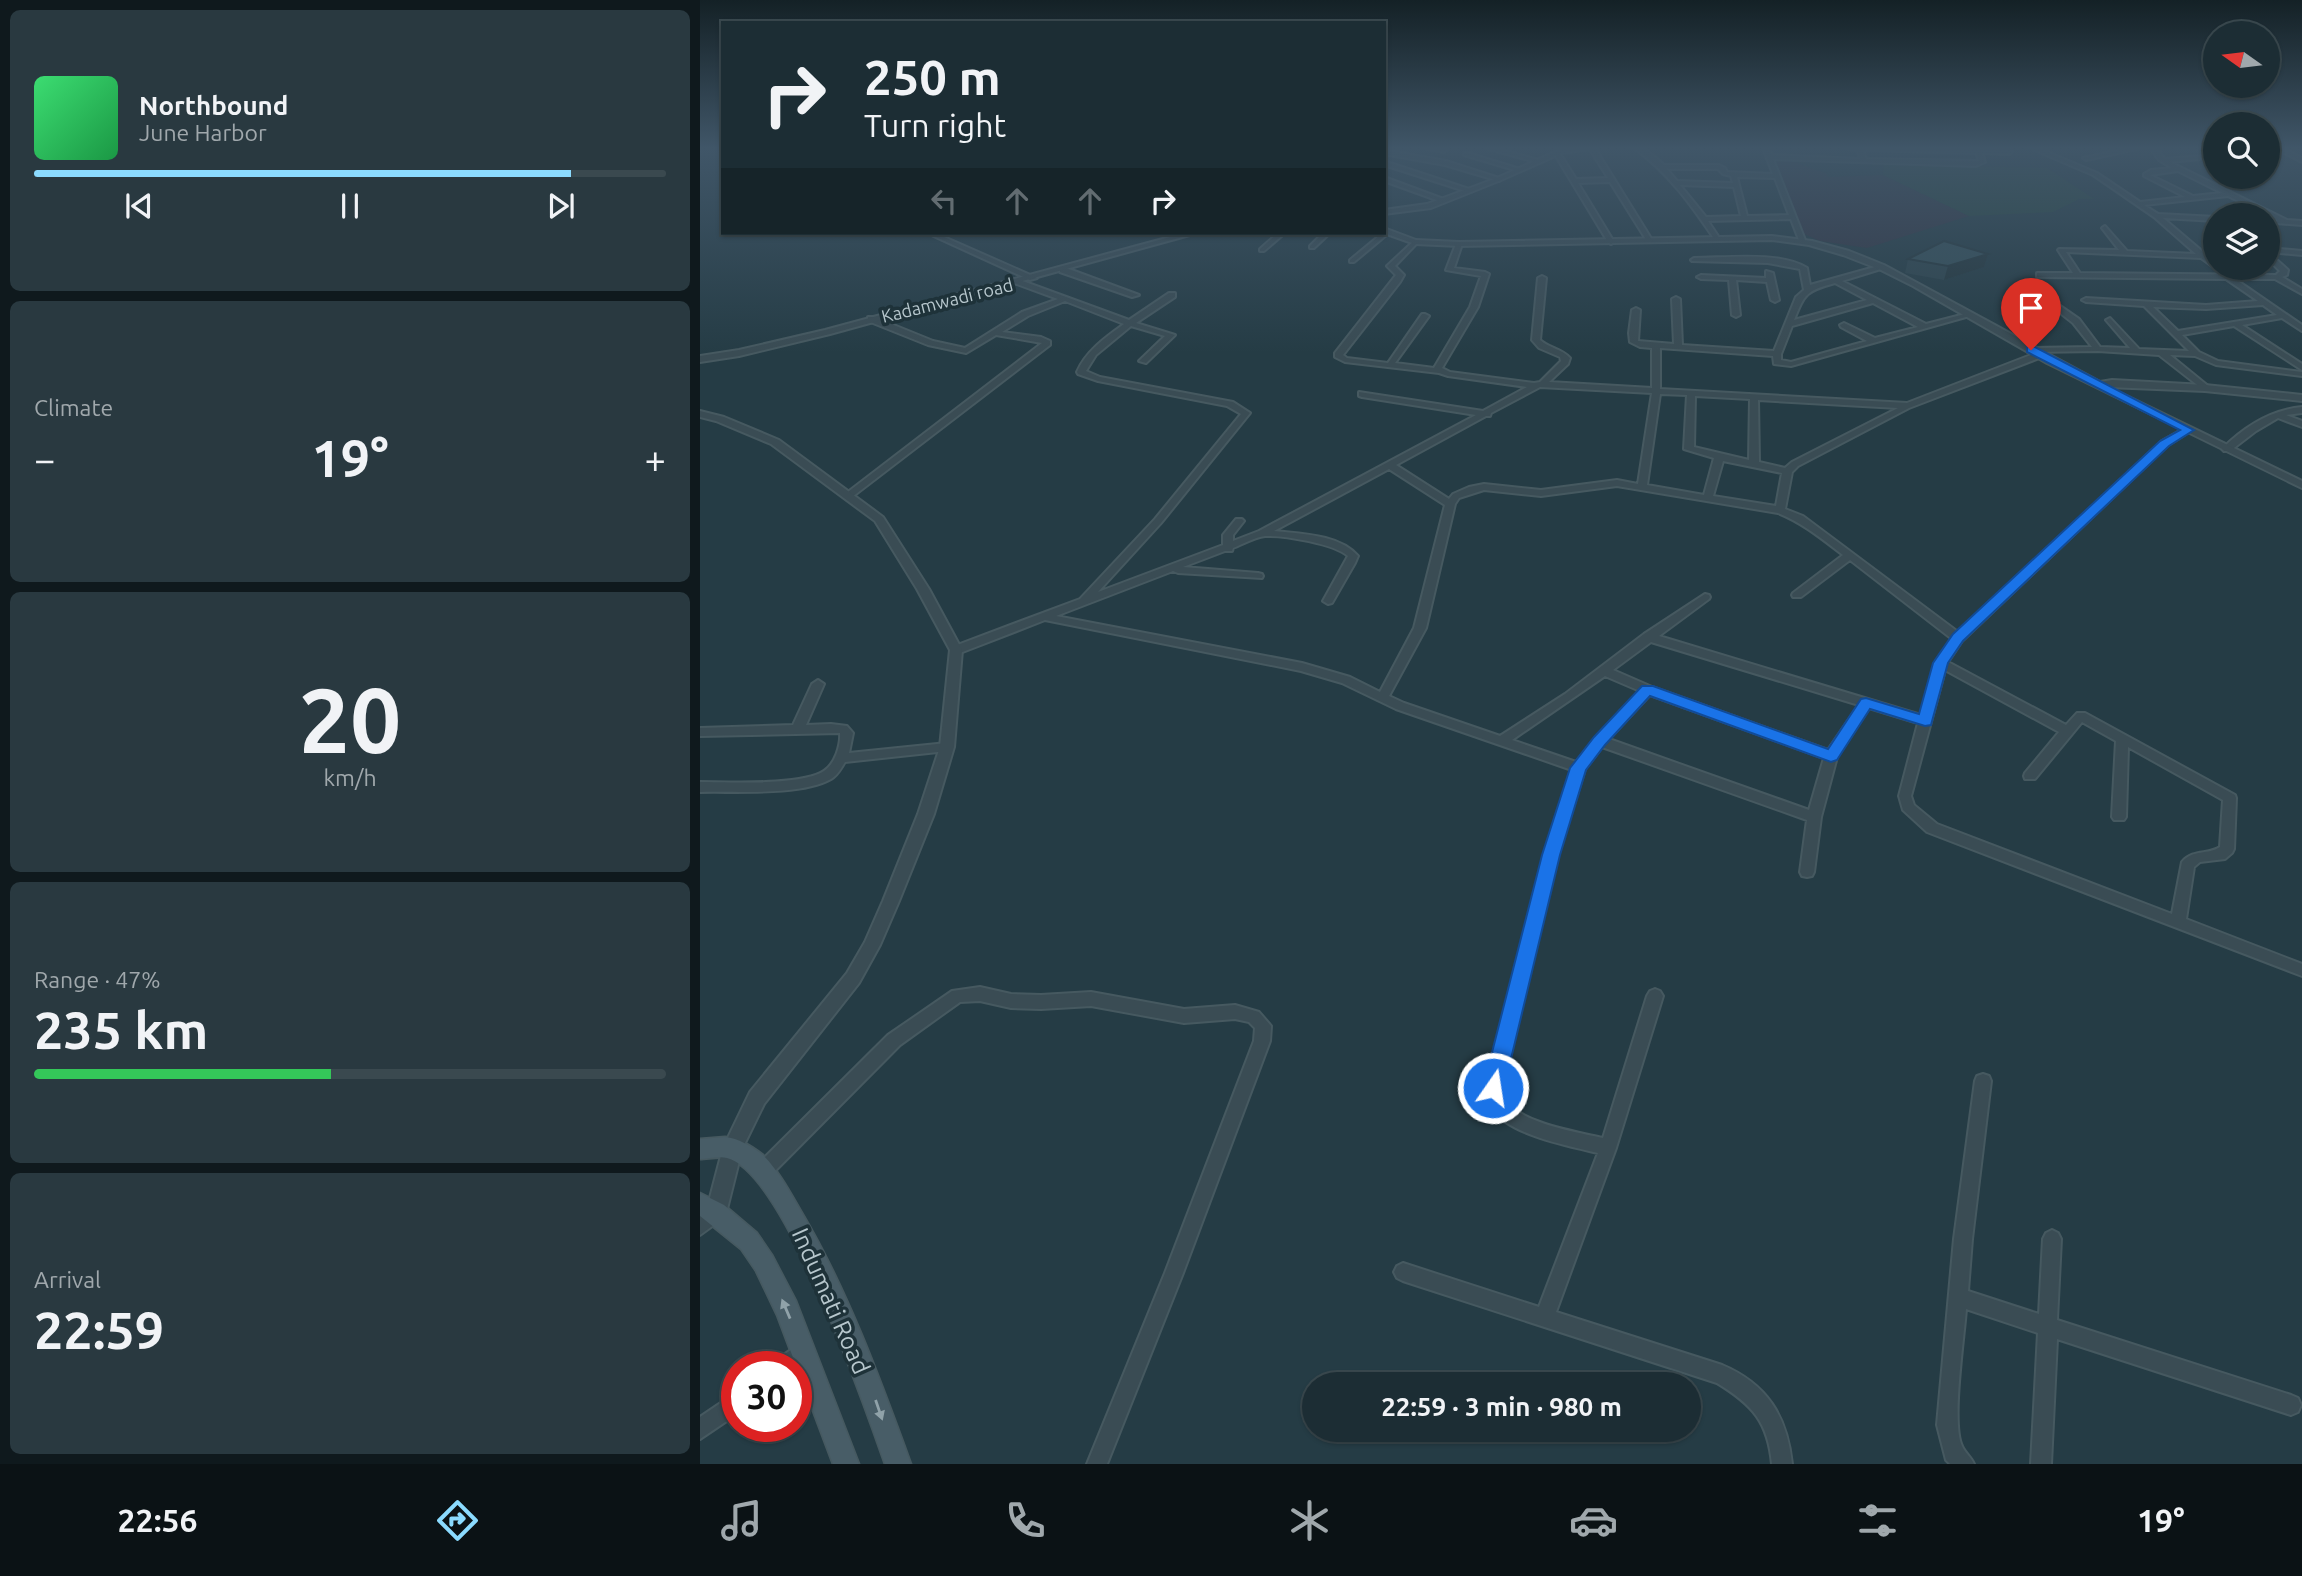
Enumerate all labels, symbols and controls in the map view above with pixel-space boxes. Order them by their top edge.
north arrow [2203,21,2280,98]
map controls [2203,21,2280,280]
icon: right [749,49,840,140]
text: 250 m [864,49,1001,104]
text: Northbound [139,91,288,120]
text: Turn right [864,107,1006,143]
button: search [2203,112,2280,189]
text: June Harbor [139,120,267,145]
icon: left [925,182,963,220]
icon: ahead [998,182,1036,220]
icon: ahead [1071,182,1109,220]
icon: right [1144,182,1182,220]
icon: previous [120,187,158,225]
icon: pause [331,187,369,225]
icon: next [542,187,580,225]
button: layers [2203,203,2280,280]
street label: Kadamwadi road [879,274,1015,326]
pin [2001,278,2061,350]
icon: arrive [2012,289,2050,327]
text: Climate [34,395,113,420]
text: 19° [311,429,389,487]
text: − [34,438,55,480]
text: + [645,438,666,480]
text: 20 [299,668,401,770]
text: km/h [323,765,377,790]
text: Range · 47% [34,967,161,992]
text: 235 km [34,1001,208,1059]
position arrow [1456,1051,1530,1125]
street label: Indumati Road [787,1224,875,1378]
text: Arrival [34,1267,101,1292]
one-way arrow [780,1299,792,1319]
text: 22:59 [34,1301,164,1359]
speed limit sign: 30 [721,1351,812,1442]
text: 22:59 · 3 min · 980 m [1381,1392,1622,1421]
one-way arrow [874,1400,885,1421]
icon: directions [433,1496,482,1545]
icon: music [717,1496,766,1545]
icon: phone [1001,1496,1050,1545]
icon: climate [1285,1496,1334,1545]
icon: car [1569,1496,1618,1545]
icon: filters [1853,1496,1902,1545]
text: 22:56 [118,1502,198,1538]
text: 19° [2137,1502,2184,1538]

